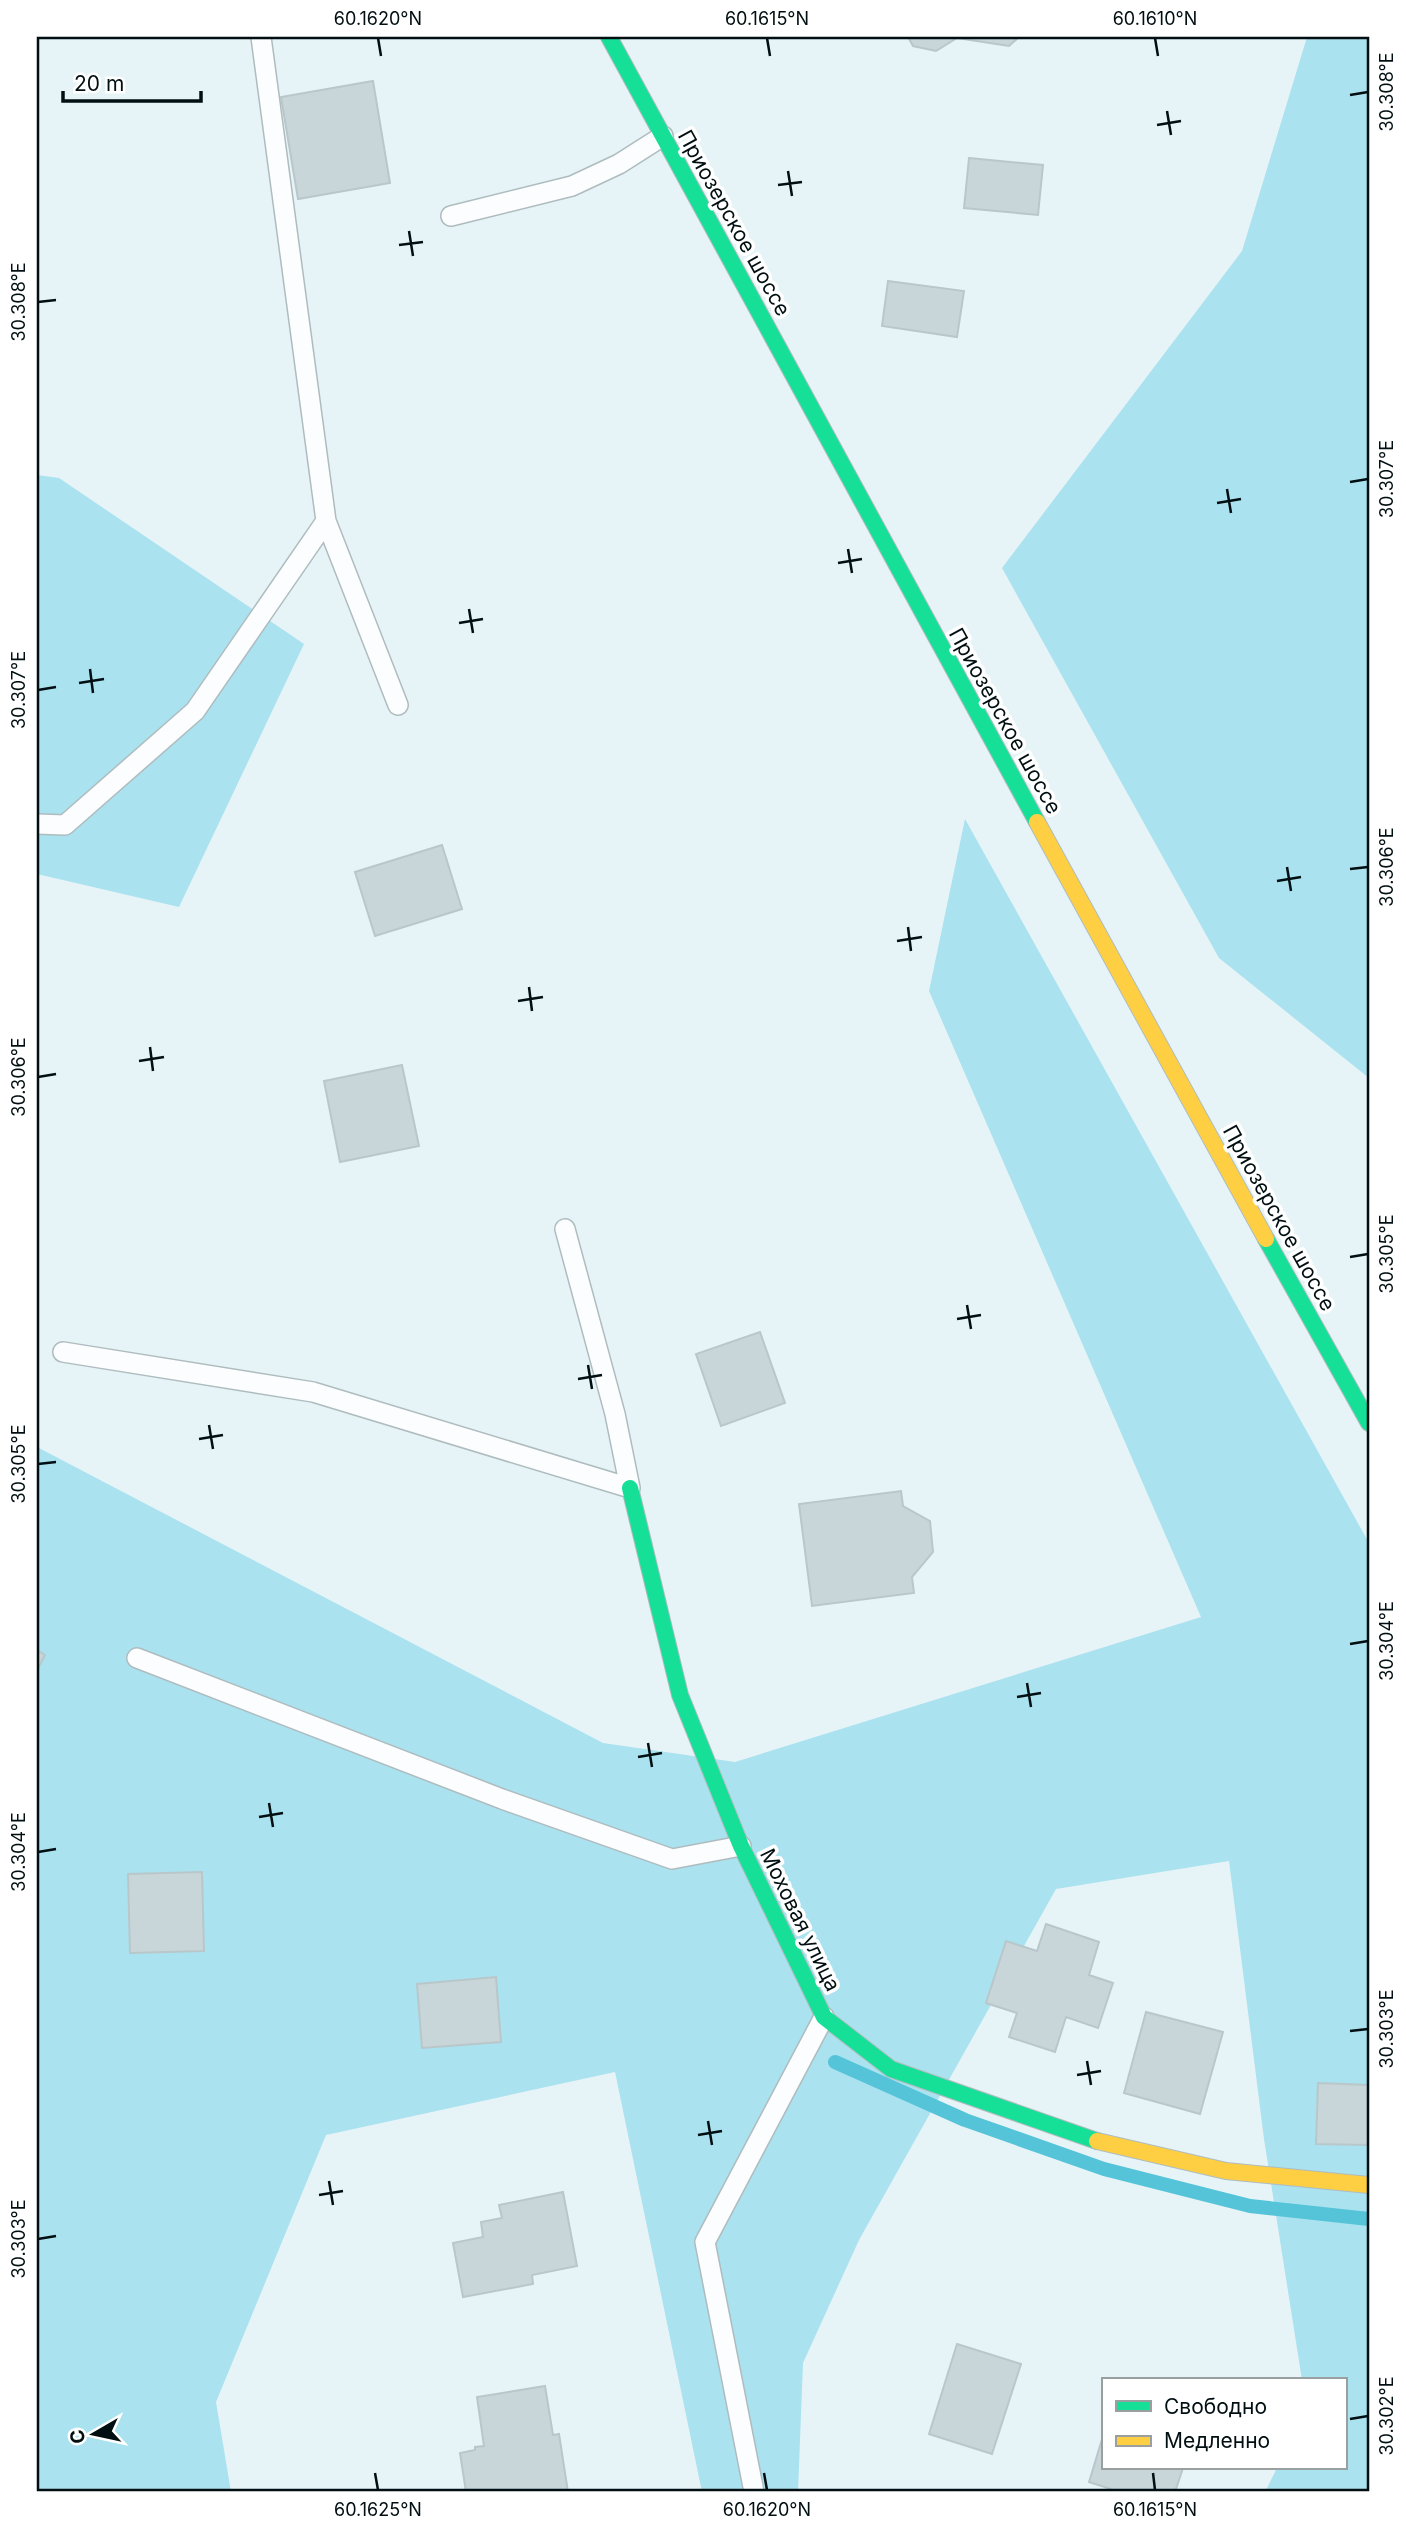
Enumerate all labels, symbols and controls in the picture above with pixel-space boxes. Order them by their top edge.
text: 60.1620°N [334,8,422,29]
text: 60.1615°N [725,8,809,29]
text: 60.1610°N [1113,8,1197,29]
text: 30.308°E [1376,52,1397,132]
scale bar [63,60,201,104]
text: 20 m [74,71,124,96]
street label: Приозерское шоссе [673,125,796,320]
text: 30.308°E [8,262,29,342]
text: 30.307°E [1376,440,1397,518]
street label: Приозерское шоссе [944,623,1067,818]
text: 30.307°E [8,651,29,729]
text: 30.306°E [1376,827,1397,907]
text: 30.306°E [8,1037,29,1117]
street label: Приозерское шоссе [1218,1120,1341,1315]
text: 30.305°E [1376,1214,1397,1294]
text: 30.305°E [8,1424,29,1504]
text: 30.304°E [1376,1601,1397,1681]
text: 30.304°E [8,1812,29,1892]
street label: Моховая улица [755,1844,846,1995]
text: 30.303°E [1376,1989,1397,2069]
text: 30.303°E [8,2199,29,2279]
text: 30.302°E [1376,2376,1397,2456]
legend [1102,2378,1346,2470]
text: Свободно [1164,2394,1267,2419]
north arrow [60,2400,130,2470]
text: С [65,2428,90,2445]
text: Медленно [1164,2428,1270,2453]
text: 60.1625°N [334,2499,422,2520]
text: 60.1620°N [723,2499,811,2520]
text: 60.1615°N [1113,2499,1197,2520]

